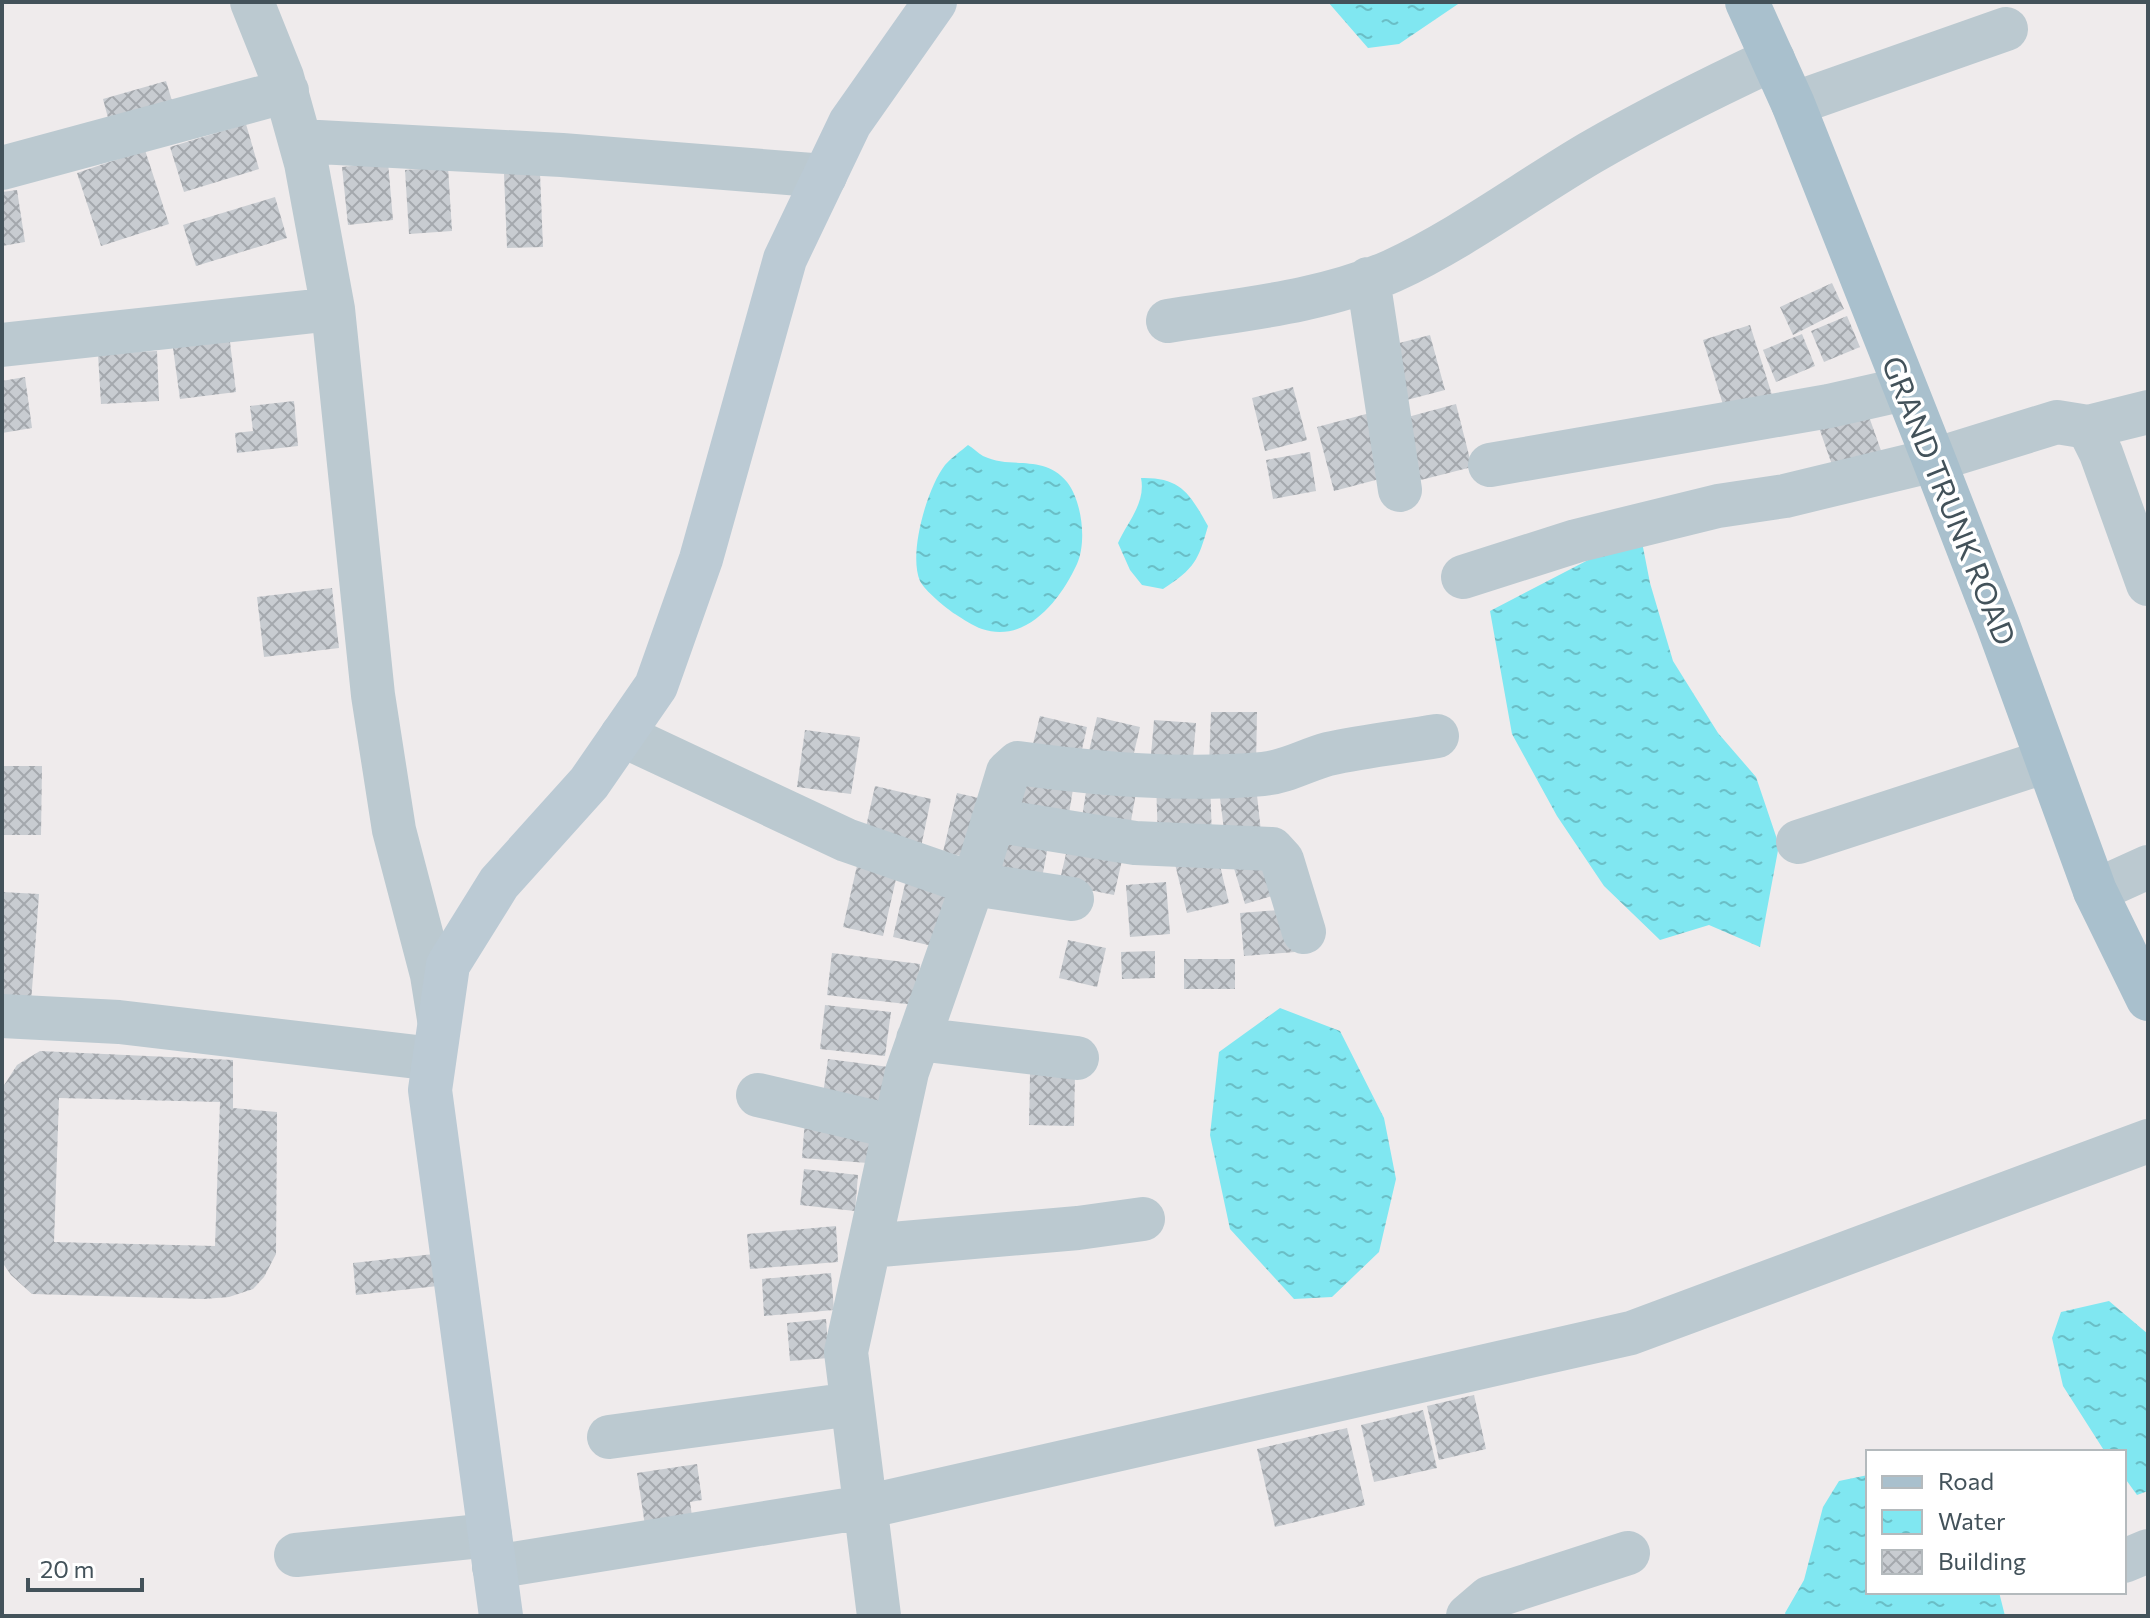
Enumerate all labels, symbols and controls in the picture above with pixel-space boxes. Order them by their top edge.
street label: GRAND TRUNK ROAD [1875,350,2025,650]
legend [1866,1450,2126,1594]
text: Road [1938,1466,1994,1495]
text: Water [1938,1506,2006,1535]
scale bar [28,1542,142,1592]
text: Building [1938,1546,2026,1575]
text: 20 m [40,1554,94,1583]

